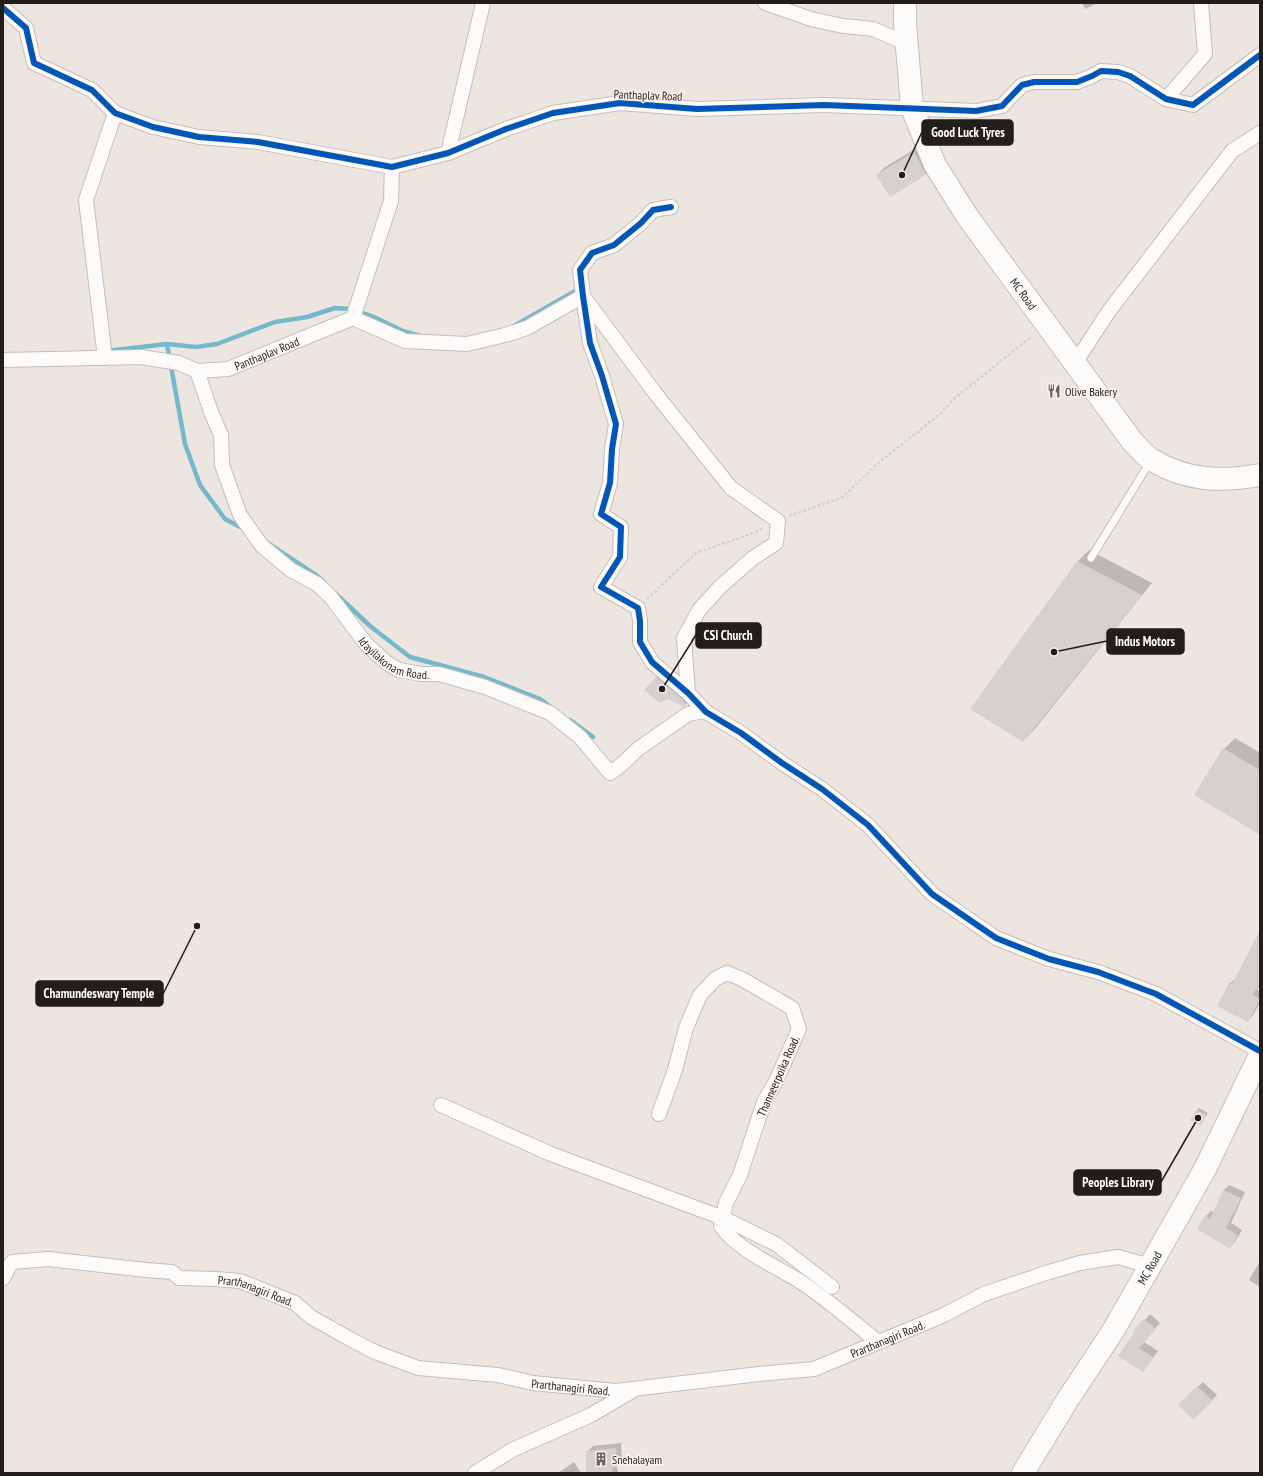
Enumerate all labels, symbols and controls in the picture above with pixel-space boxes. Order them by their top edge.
street label: Panthaplav Road [613,86,683,104]
callout: Good Luck Tyres [922,120,1013,145]
text: Good Luck Tyres [931,124,1005,141]
street label: MC Road [1007,275,1040,312]
street label: Panthaplav Road [232,333,301,373]
restaurant icon: Olive Bakery [1046,383,1062,399]
place label: Olive Bakery [1065,384,1117,399]
callout: CSI Church [696,623,761,648]
text: CSI Church [703,627,753,644]
callout: Indus Motors [1107,629,1184,654]
street label: Idayilakonam Road. [355,633,429,682]
text: Indus Motors [1115,633,1175,650]
callout: Chamundeswary Temple [36,981,163,1006]
text: Chamundeswary Temple [44,985,155,1002]
street label: Thanneerpoika Road. [754,1033,802,1119]
callout: Peoples Library [1074,1170,1161,1195]
text: Peoples Library [1082,1174,1154,1191]
street label: MC Road [1134,1248,1164,1287]
street label: Prarthanagiri Road. [217,1272,296,1309]
street label: Prarthanagiri Road. [848,1316,927,1361]
street label: Prarthanagiri Road. [531,1375,611,1398]
building icon: Snehalayam [593,1451,609,1467]
place label: Snehalayam [612,1452,662,1467]

